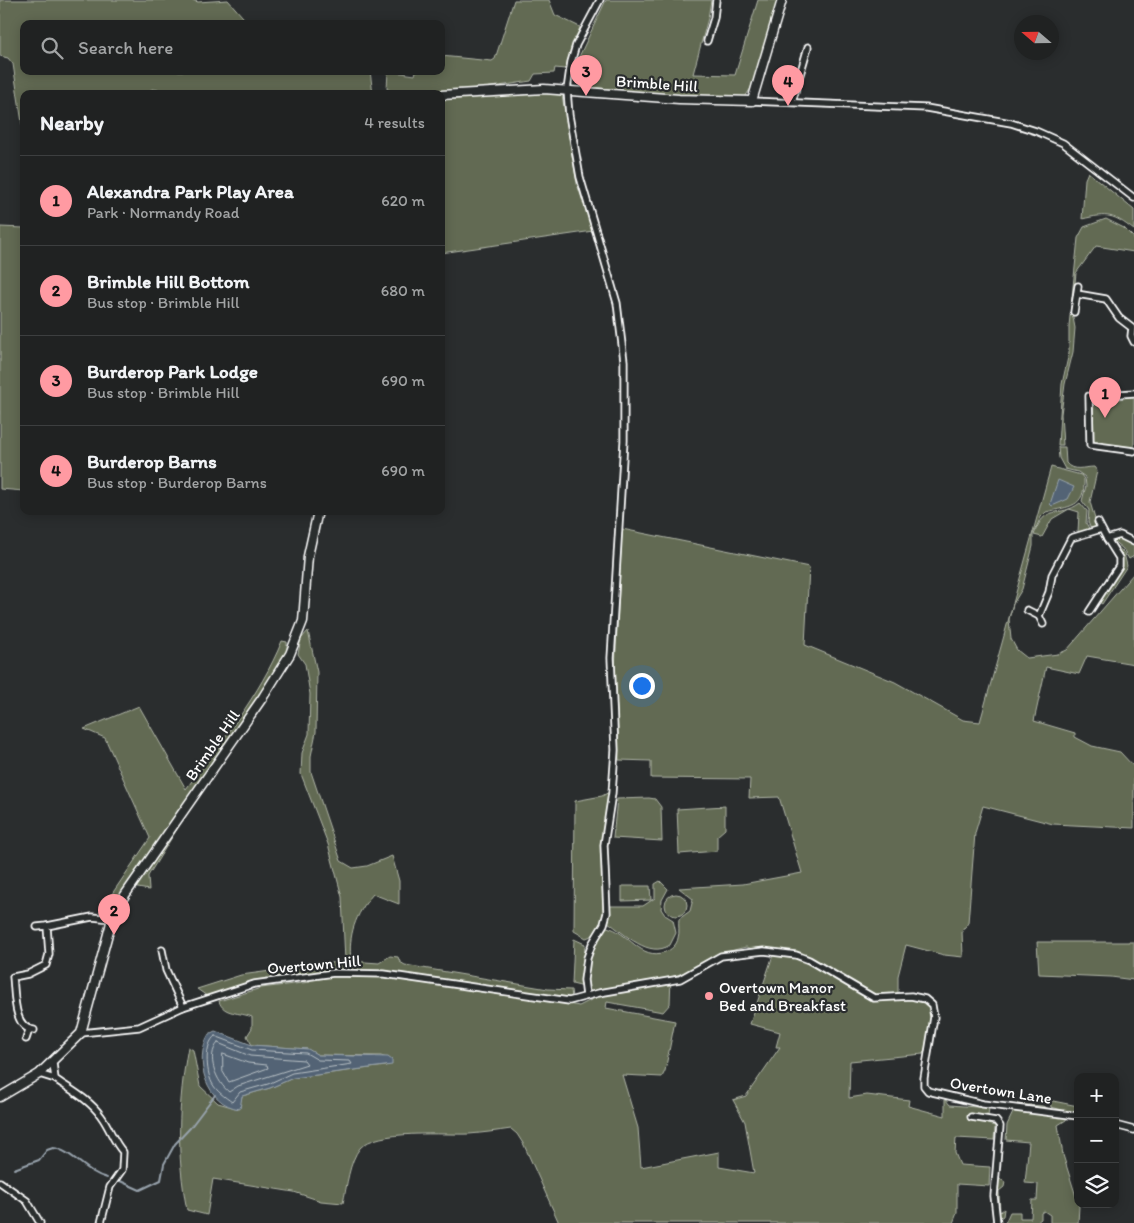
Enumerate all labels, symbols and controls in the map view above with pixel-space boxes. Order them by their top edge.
north arrow [1014,15,1059,60]
search box [20,20,445,75]
icon: search [38,34,66,62]
text: Search here [78,36,173,59]
pin: 3 [570,55,602,96]
pin: 4 [772,65,804,106]
street label: Brimble Hill [615,71,699,96]
text: Nearby [40,110,104,135]
text: 4 results [364,113,425,132]
text: Alexandra Park Play Area [87,180,294,203]
text: 1 [52,191,60,210]
text: 620 m [381,191,425,210]
text: Park · Normandy Road [87,203,239,222]
text: Brimble Hill Bottom [87,270,250,293]
text: 2 [52,281,60,300]
text: 680 m [381,281,425,300]
text: Bus stop · Brimble Hill [87,293,240,312]
text: Burderop Park Lodge [87,360,258,383]
text: 3 [52,371,60,390]
text: 690 m [381,371,425,390]
pin: 1 [1089,377,1121,418]
text: Bus stop · Brimble Hill [87,383,240,402]
text: Burderop Barns [87,450,217,473]
text: 4 [51,461,61,480]
text: 690 m [381,461,425,480]
text: Bus stop · Burderop Barns [87,473,267,492]
your location [629,673,655,699]
street label: Brimble Hill [181,706,244,784]
pin: 2 [98,894,130,935]
street label: Overtown Hill [266,951,362,978]
place label: Overtown Manor Bed and Breakfast [719,978,846,1015]
marker: Overtown Manor Bed and Breakfast [703,990,715,1002]
street label: Overtown Lane [949,1073,1053,1108]
map controls [1074,1073,1119,1208]
button: + [1074,1073,1119,1118]
button: − [1074,1118,1119,1163]
button: layers [1074,1163,1119,1208]

